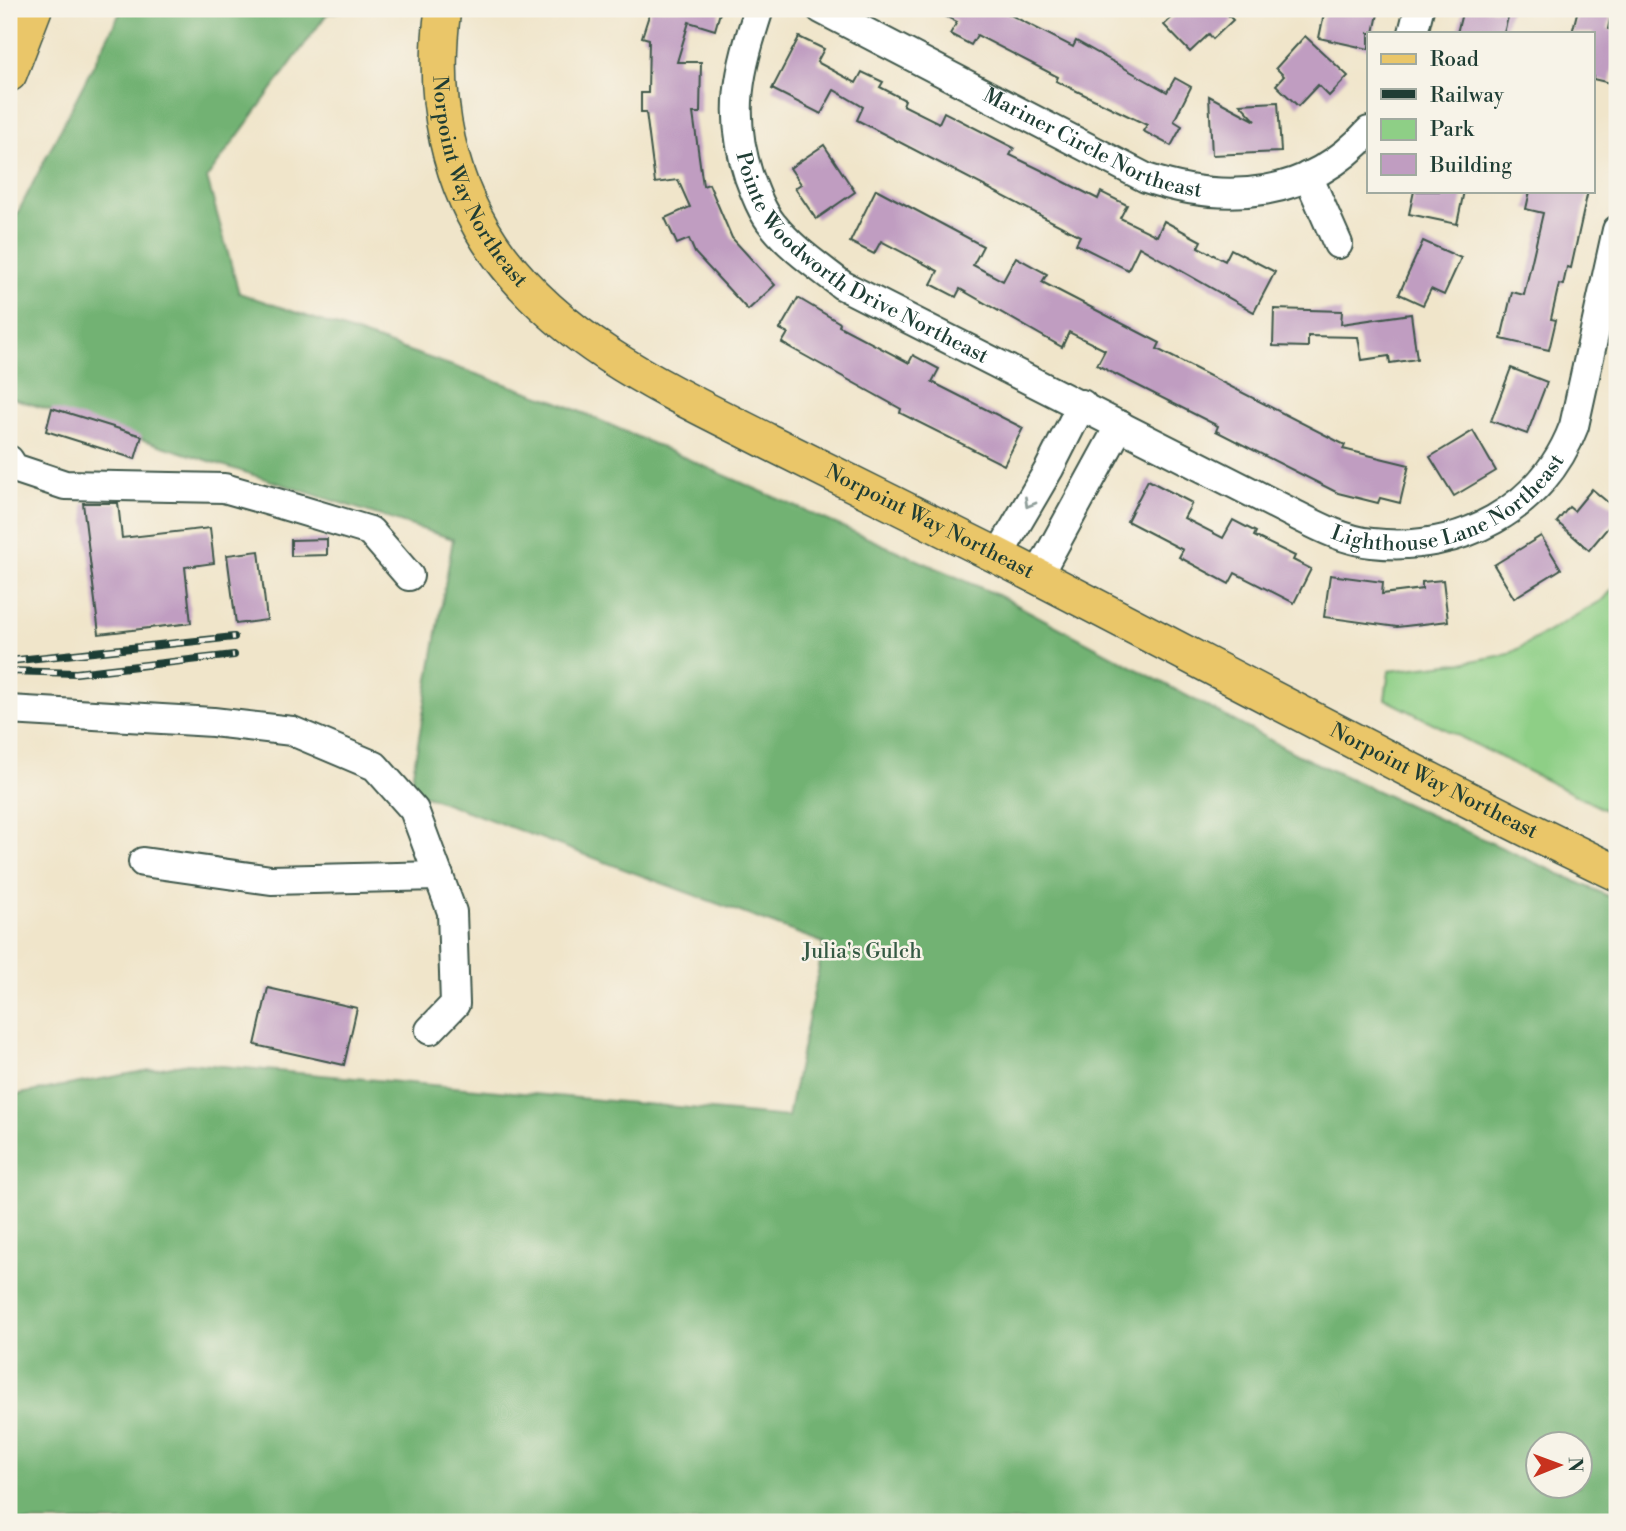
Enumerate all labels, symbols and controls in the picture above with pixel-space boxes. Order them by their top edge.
legend [1367,32,1594,192]
text: Road [1430,47,1479,73]
street label: Norpoint Way Northeast [426,75,533,294]
street label: Mariner Circle Northeast [979,83,1204,204]
text: Railway [1430,83,1505,109]
text: Park [1430,117,1475,143]
street label: Pointe Woodworth Drive Northeast [730,149,993,370]
text: Building [1429,153,1512,179]
street label: Lighthouse Lane Northeast [1327,449,1571,557]
street label: Norpoint Way Northeast [821,459,1039,585]
one-way arrow [1025,495,1038,508]
street label: Norpoint Way Northeast [1325,718,1542,845]
park label: Julia's Gulch [801,939,922,965]
north arrow [1524,1430,1594,1500]
text: N [1563,1457,1587,1472]

